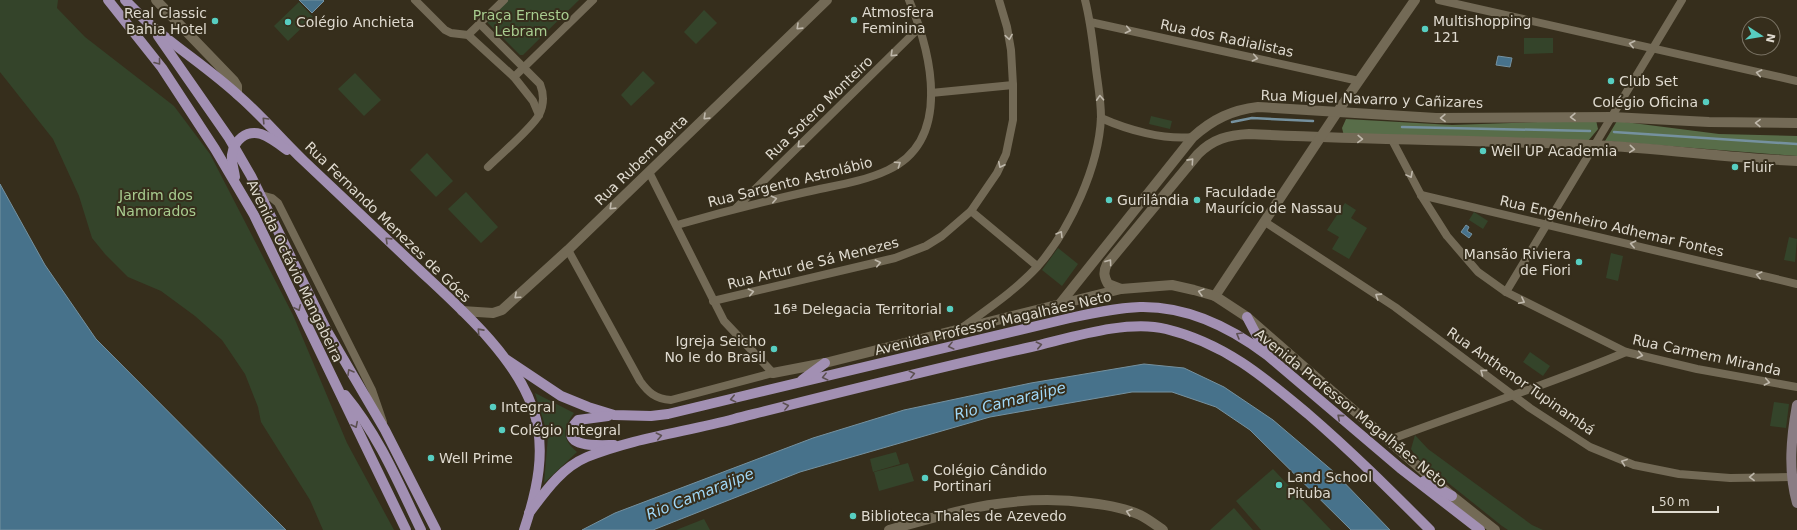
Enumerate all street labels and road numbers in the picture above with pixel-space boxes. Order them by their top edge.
street label: Rua dos Radialistas [1159,16,1295,60]
street label: Rua Sotero Monteiro [762,53,876,163]
street label: Rua Miguel Navarro y Cañizares [1260,87,1484,111]
street label: Rua Rubem Berta [591,112,691,208]
street label: Rua Fernando Menezes de Góes [302,139,474,305]
street label: Rua Sargento Astrolábio [706,154,874,210]
street label: Avenida Octávio Mangabeira [244,177,346,365]
street label: Rua Engenheiro Adhemar Fontes [1498,192,1726,260]
street label: Rua Artur de Sá Menezes [726,234,900,292]
street label: Avenida Professor Magalhães Neto [873,288,1113,358]
street label: Rua Anthenor Tupinambá [1444,324,1598,438]
street label: Avenida Professor Magalhães Neto [1252,326,1450,490]
street label: Rua Carmem Miranda [1631,331,1783,379]

